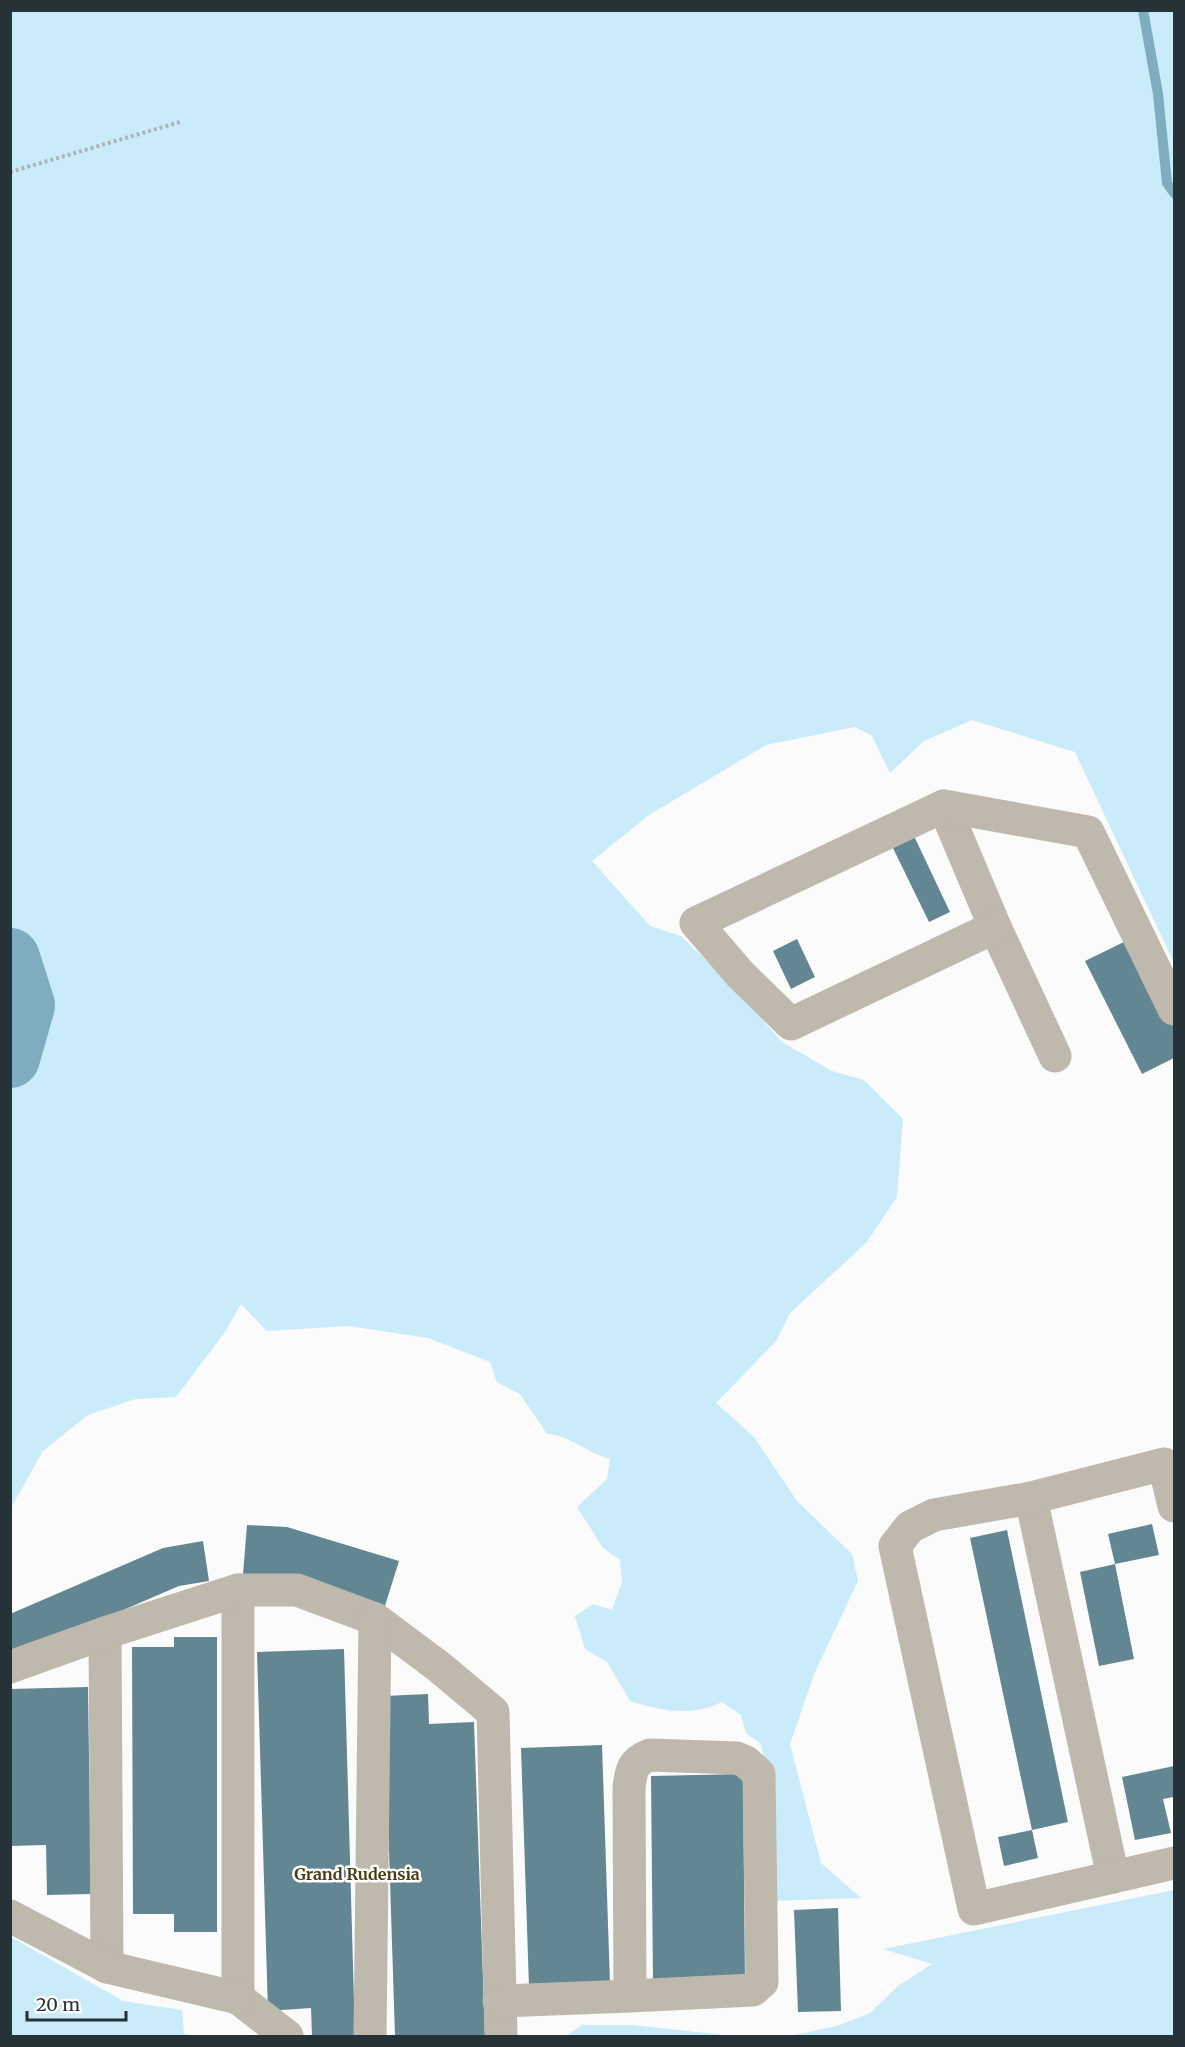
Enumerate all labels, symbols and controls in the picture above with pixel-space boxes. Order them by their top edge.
district label: Grand Rudensia [294,1864,420,1884]
scale bar [27,1984,126,2022]
text: 20 m [36,1993,80,2016]

